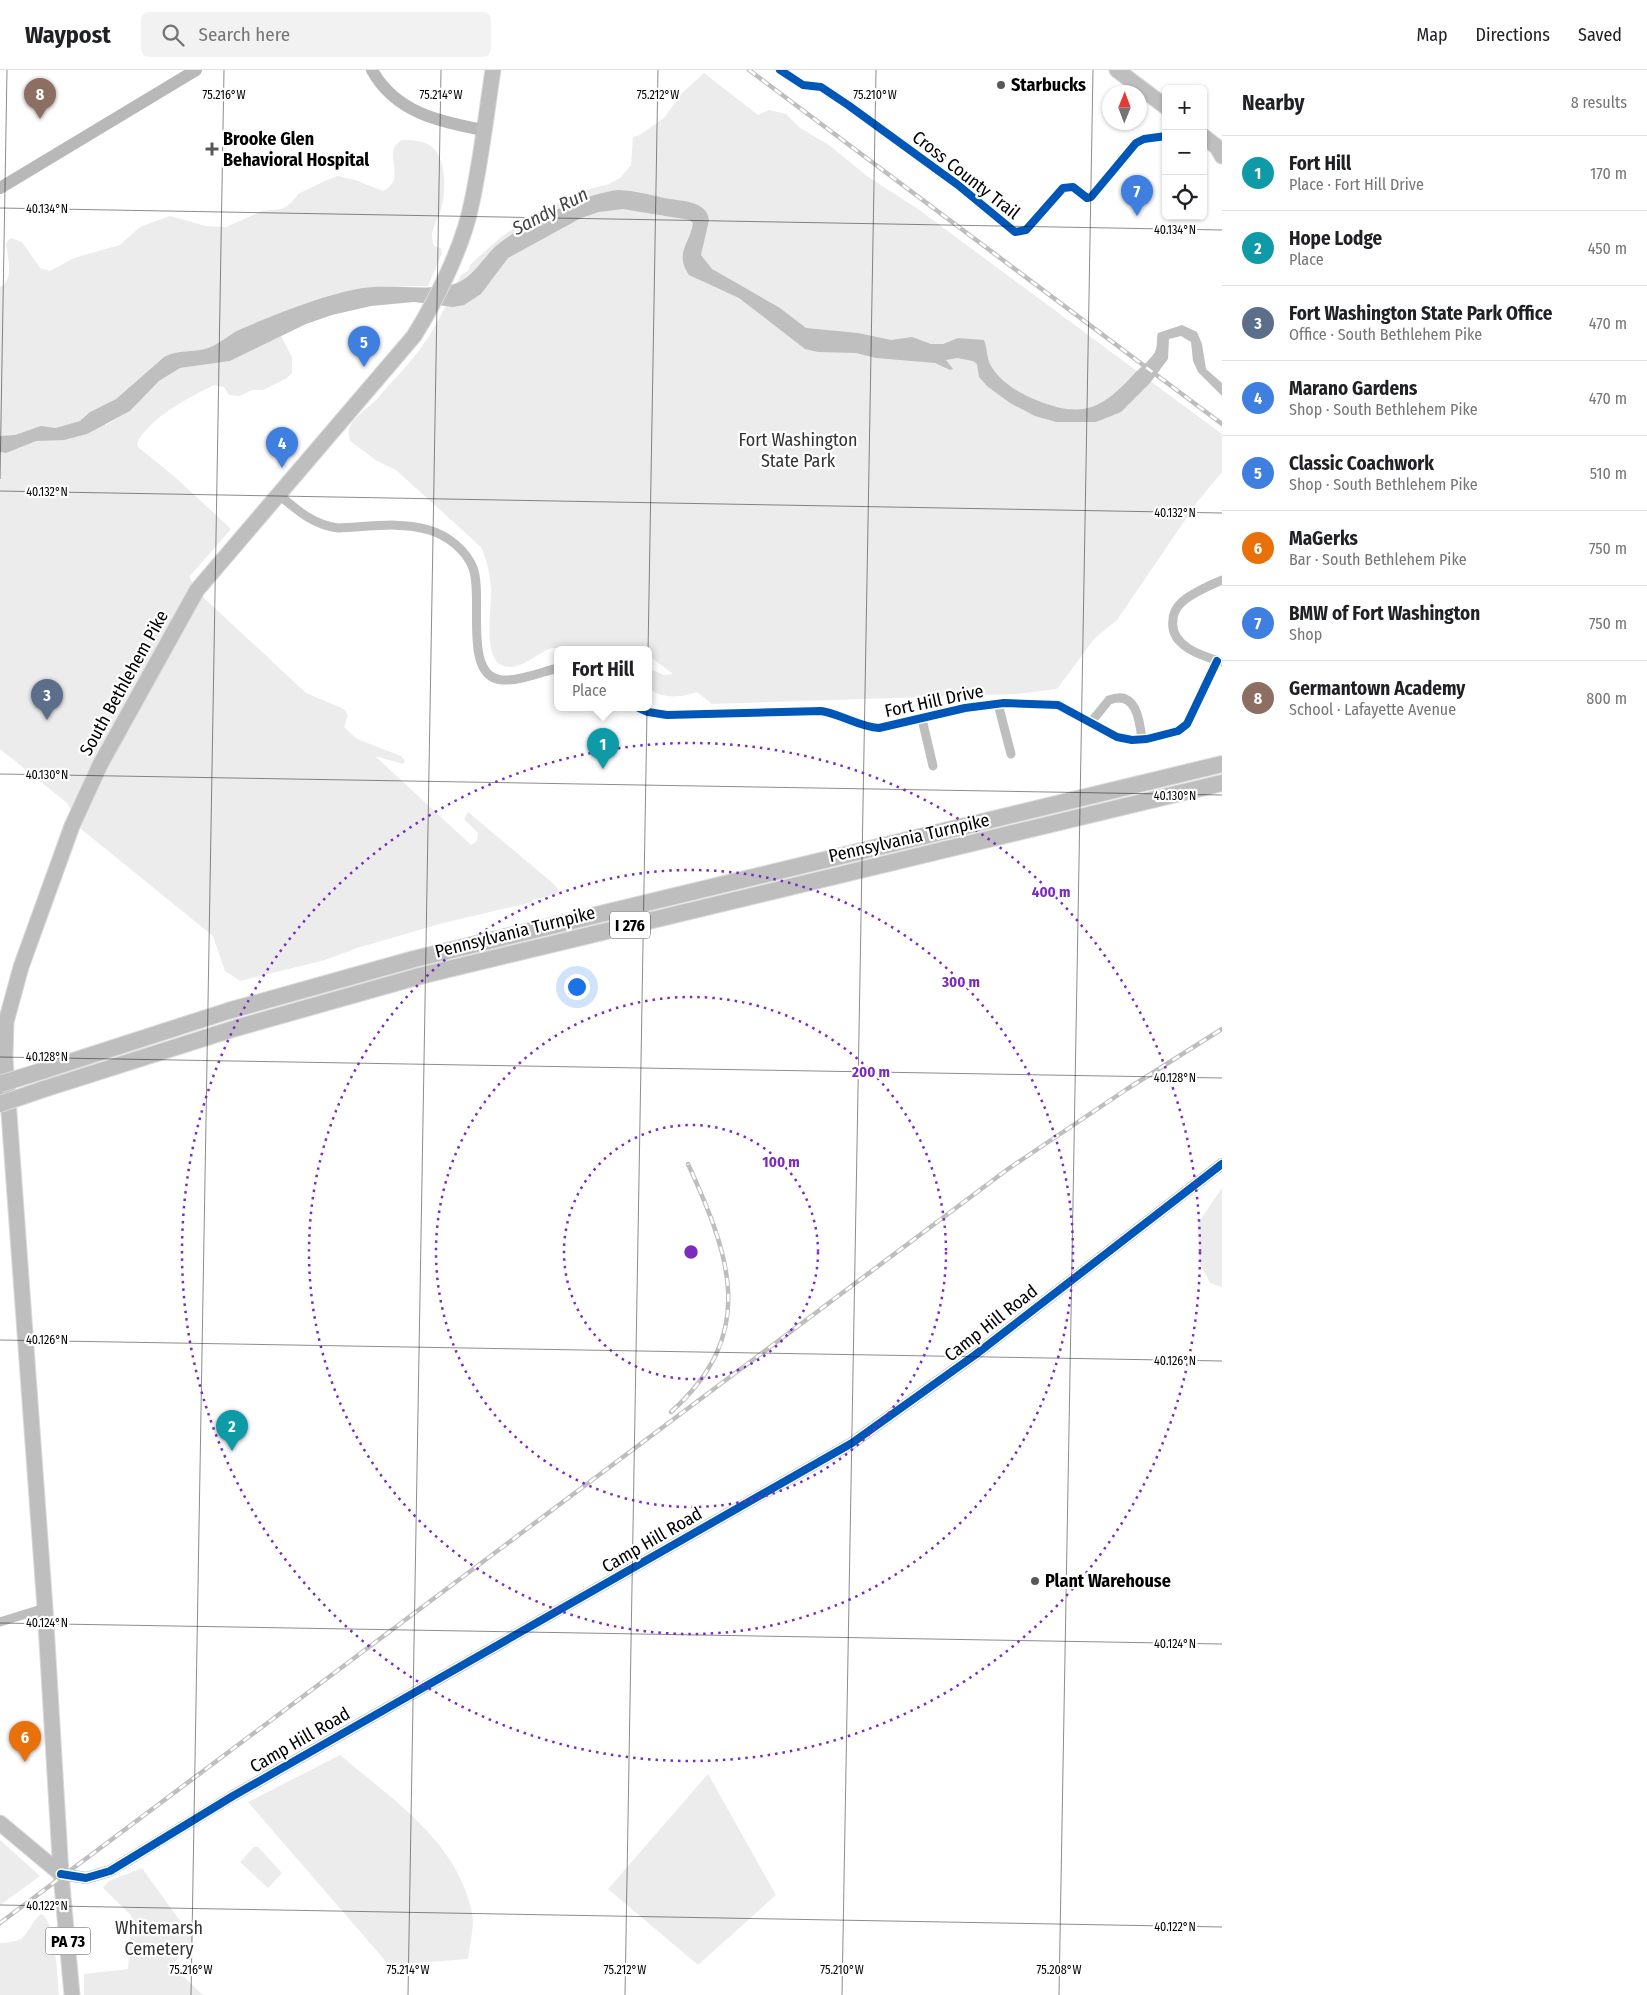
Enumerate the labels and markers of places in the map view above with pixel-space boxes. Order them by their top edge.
place label: Starbucks [1011,74,1086,96]
pin: 8 [24,78,56,119]
marker: Starbucks [995,79,1007,91]
place label: Brooke Glen Behavioral Hospital [223,128,369,171]
marker: Brooke Glen Behavioral Hospital [205,142,219,156]
pin: 7 [1121,175,1153,216]
pin: 5 [348,326,380,367]
pin: 4 [266,427,298,468]
pin: 3 [31,679,63,720]
pin: 1 [587,728,619,769]
centre of rings [682,1243,700,1261]
pin: 2 [216,1410,248,1451]
place label: Plant Warehouse [1045,1570,1171,1592]
marker: Plant Warehouse [1029,1575,1041,1587]
pin: 6 [9,1721,41,1762]

